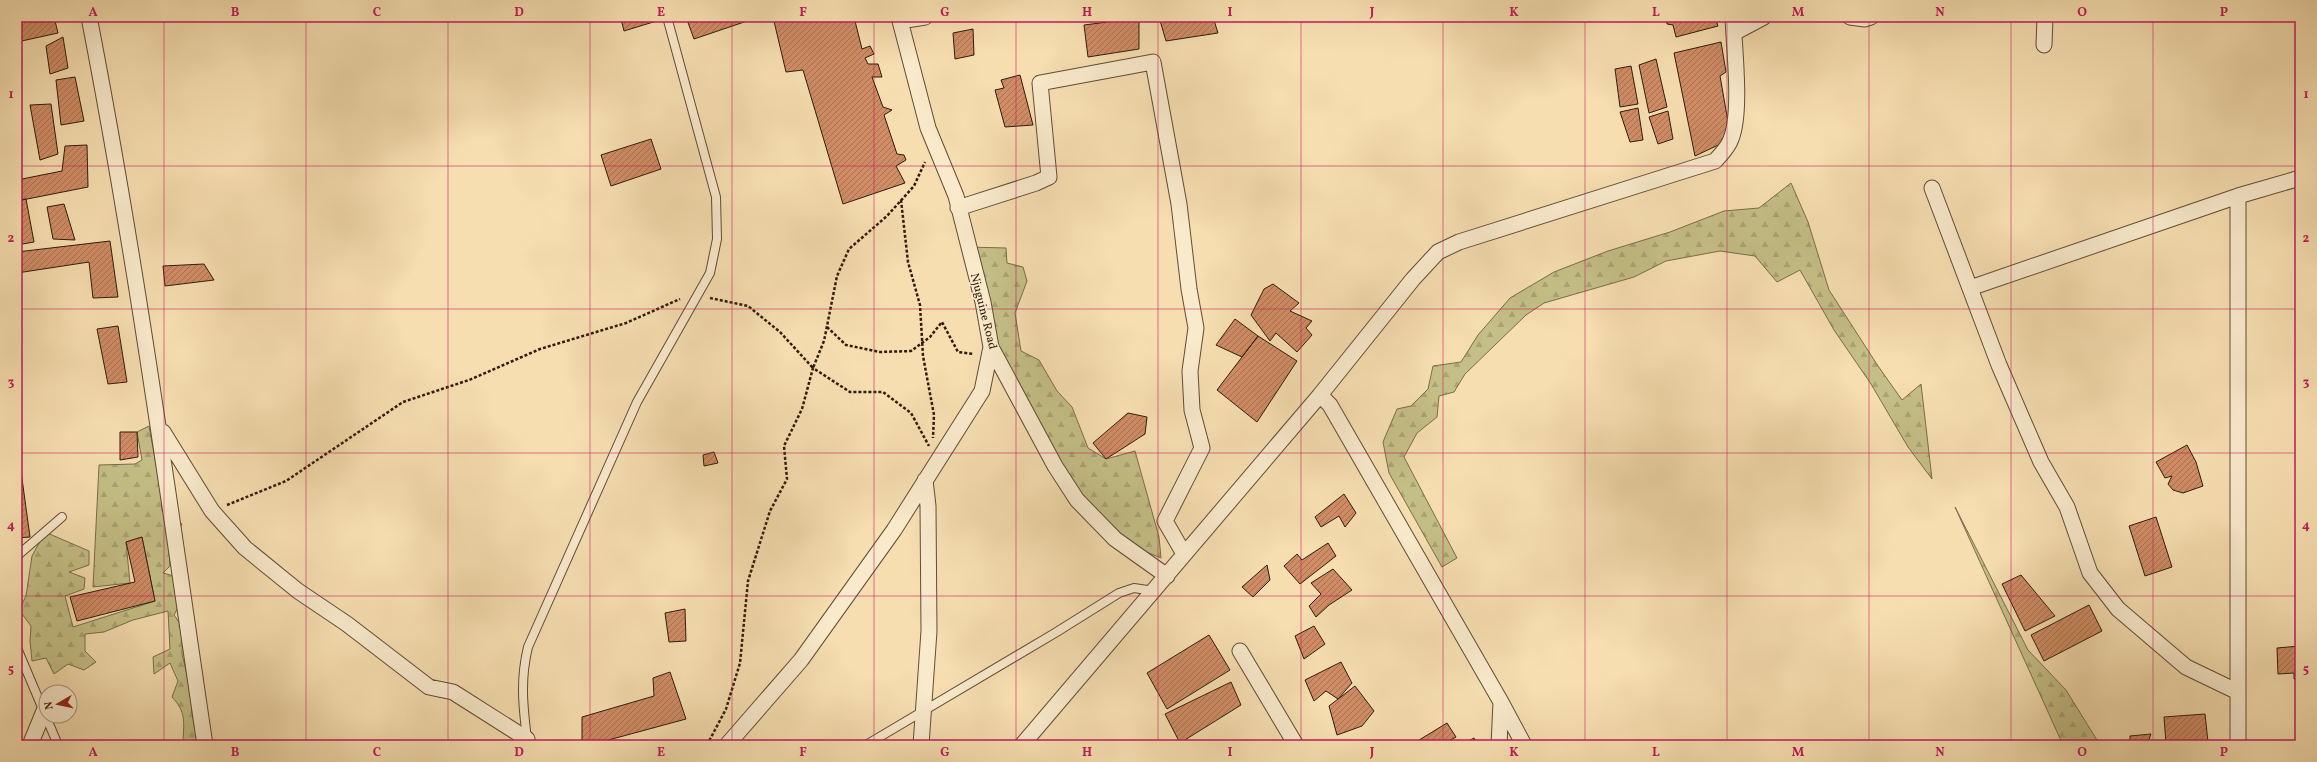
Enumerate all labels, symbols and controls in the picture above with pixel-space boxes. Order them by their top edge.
text: A [88,4,98,22]
text: B [231,4,240,22]
text: C [373,4,381,22]
text: D [514,4,524,22]
text: E [657,4,665,22]
text: F [799,4,807,22]
text: G [940,4,950,22]
text: H [1082,4,1092,22]
text: I [1228,4,1233,22]
text: J [1369,4,1375,22]
text: K [1509,4,1519,22]
text: L [1652,4,1660,22]
text: M [1792,4,1805,22]
text: N [1935,4,1945,22]
text: O [2077,4,2087,22]
text: P [2220,4,2228,22]
text: 1 [8,86,14,104]
text: 1 [2303,86,2309,104]
text: 2 [8,230,15,248]
text: 2 [2303,230,2310,248]
street label: Njuguine Road [966,271,1000,351]
text: 3 [8,374,15,392]
text: 3 [2303,374,2310,392]
text: 4 [7,517,15,535]
text: 4 [2302,517,2310,535]
text: 5 [8,661,14,679]
text: 5 [2303,661,2309,679]
north arrow [38,684,78,724]
text: N [42,700,58,710]
text: A [88,744,98,762]
text: B [231,744,240,762]
text: C [373,744,381,762]
text: D [514,744,524,762]
text: E [657,744,665,762]
text: F [799,744,807,762]
text: G [940,744,950,762]
text: H [1082,744,1092,762]
text: I [1228,744,1233,762]
text: J [1369,744,1375,762]
text: K [1509,744,1519,762]
text: L [1652,744,1660,762]
text: M [1792,744,1805,762]
text: N [1935,744,1945,762]
text: O [2077,744,2087,762]
text: P [2220,744,2228,762]

